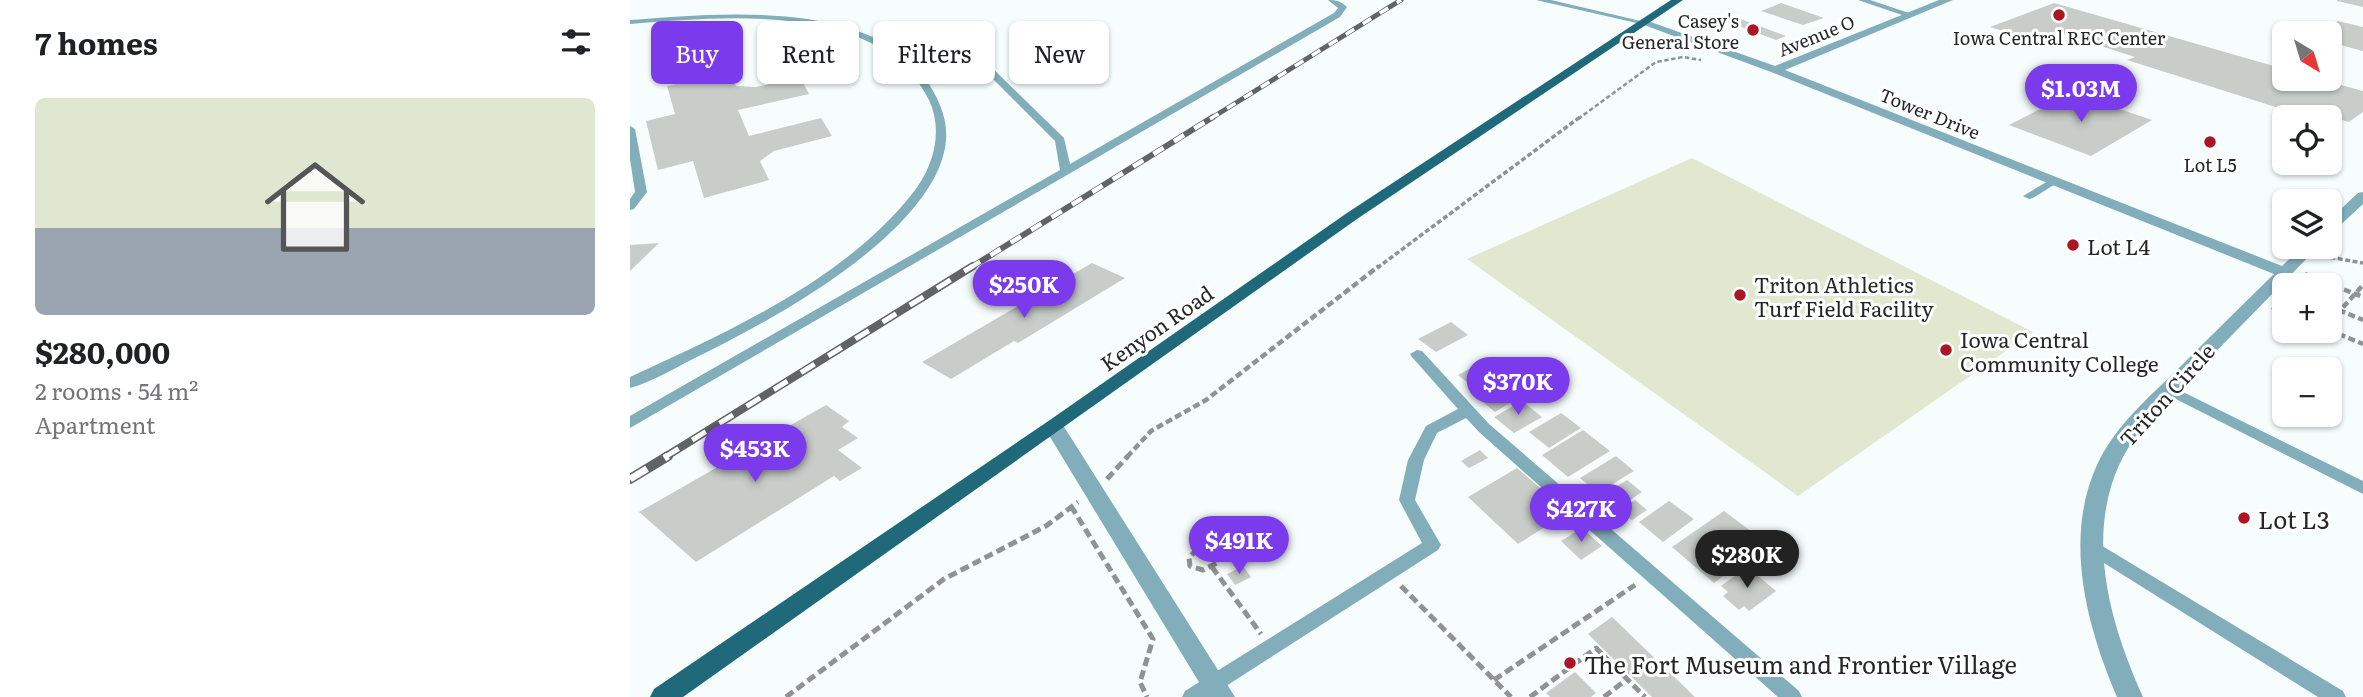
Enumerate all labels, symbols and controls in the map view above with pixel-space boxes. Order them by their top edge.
place label: Casey's General Store [1622,7,1739,55]
street label: Avenue O [1774,7,1858,63]
marker: Iowa Central REC Center [2051,7,2067,23]
text: 7 homes [35,20,158,64]
chip: Buy [651,21,743,84]
chip: Rent [757,21,859,84]
chip: Filters [873,21,995,84]
chip: New [1009,21,1109,84]
north arrow [2272,21,2342,91]
map controls [2272,21,2342,427]
marker: Casey's General Store [1745,22,1761,38]
icon: filters [557,23,595,61]
place label: Iowa Central REC Center [1953,24,2166,51]
pin: $1.03M [2024,64,2138,124]
text: $1.03M [2041,70,2121,104]
street label: Tower Drive [1876,81,1984,145]
button: locate [2272,105,2342,175]
marker: Lot L5 [2202,134,2218,150]
icon: home [252,144,378,270]
place label: Lot L5 [2183,151,2237,178]
button: layers [2272,189,2342,259]
place label: Lot L4 [2087,230,2150,261]
marker: Lot L4 [2065,237,2081,253]
pin: $250K [975,260,1073,320]
text: $250K [989,266,1059,300]
place label: Triton Athletics Turf Field Facility [1754,268,1934,323]
button: + [2272,273,2342,343]
street label: Kenyon Road [1093,276,1219,377]
marker: Triton Athletics Turf Field Facility [1732,287,1748,303]
place label: Iowa Central Community College [1960,323,2159,378]
text: $280,000 [35,329,170,373]
street label: Triton Circle [2111,336,2221,452]
marker: Iowa Central Community College [1938,342,1954,358]
button: − [2272,357,2342,427]
pin: $370K [1469,358,1567,417]
text: $370K [1483,363,1553,397]
text: 2 rooms · 54 m² [35,373,198,407]
text: Apartment [35,407,155,441]
pin: $453K [706,424,804,484]
text: $453K [720,430,790,464]
pin: $427K [1532,484,1630,544]
text: $427K [1546,490,1616,524]
place label: Lot L3 [2258,501,2330,536]
marker: Lot L3 [2236,510,2252,526]
pin: $491K [1190,516,1288,576]
text: $491K [1205,522,1273,556]
pin: $280K [1698,530,1796,590]
text: $280K [1711,536,1783,570]
place label: The Fort Museum and Frontier Village [1584,646,2017,681]
marker: The Fort Museum and Frontier Village [1562,655,1578,671]

